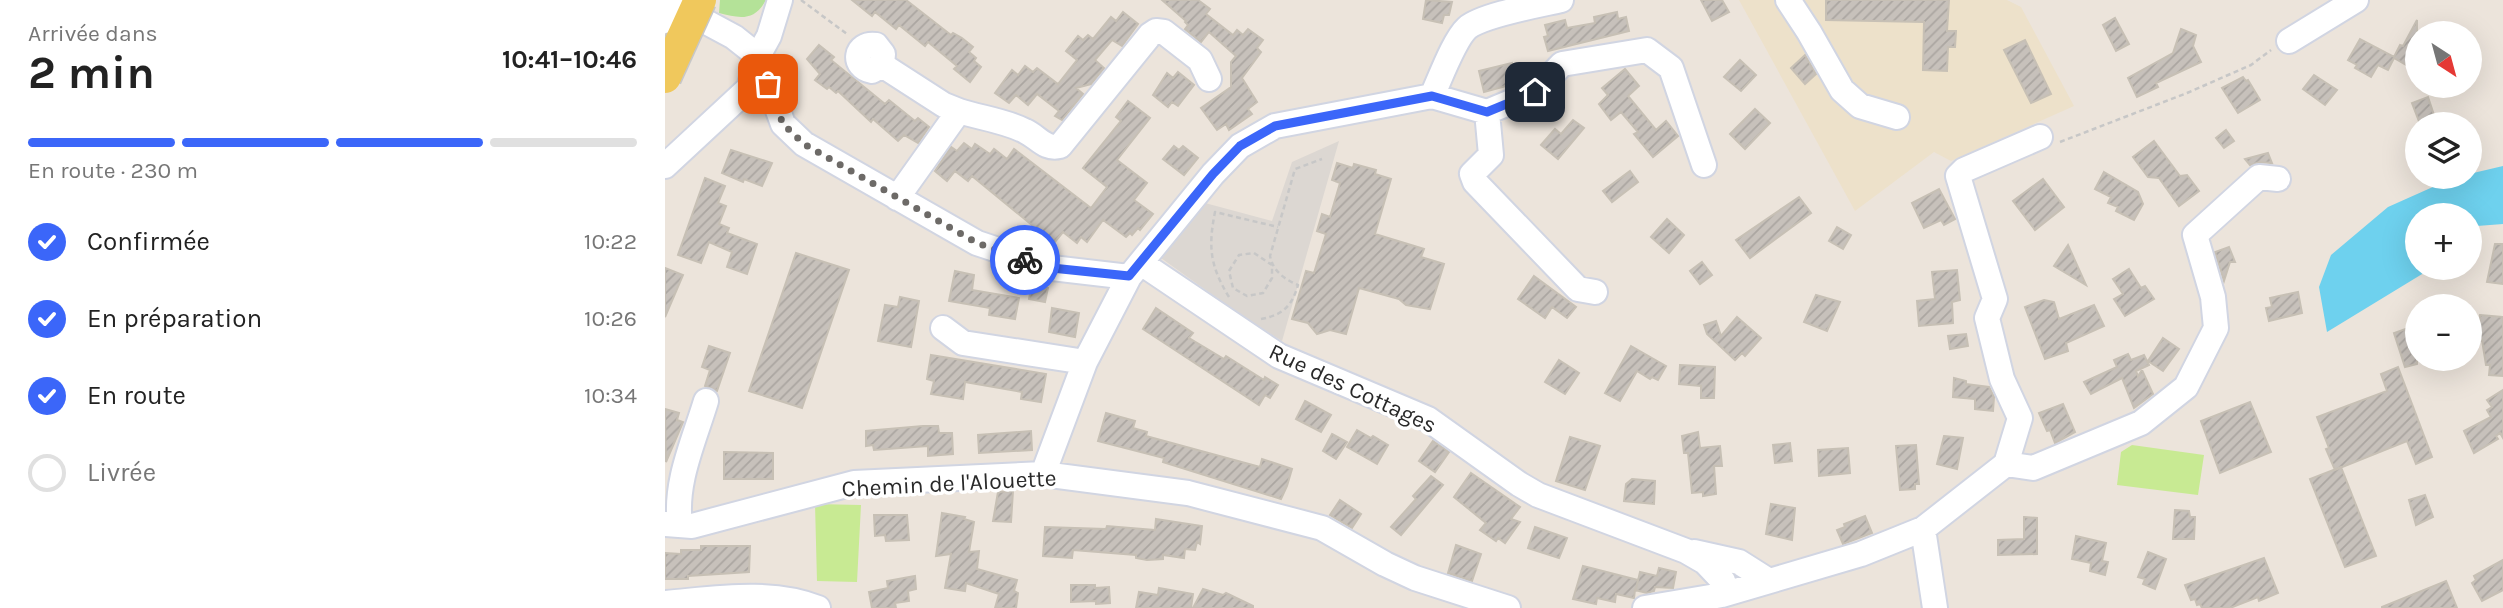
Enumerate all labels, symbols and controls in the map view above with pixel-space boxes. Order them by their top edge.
text: Arrivée dans [28,20,158,47]
north arrow [2405,21,2481,98]
map controls [2405,21,2482,371]
text: 10:41–10:46 [502,44,637,75]
text: 2 min [28,46,155,100]
pin [738,54,798,114]
pin [1505,62,1565,122]
icon: bag [749,65,787,103]
icon: home [1516,73,1554,111]
button: layers [2405,112,2482,189]
text: En route · 230 m [28,157,198,184]
button: + [2405,203,2482,280]
icon: check [28,223,66,261]
courier [990,225,1060,295]
text: Confirmée [87,226,210,257]
text: 10:22 [584,228,637,255]
icon: bike [1006,241,1044,279]
button: − [2405,294,2482,371]
icon: check [28,300,66,338]
text: En préparation [87,303,262,334]
text: 10:26 [584,305,637,332]
street label: Rue des Cottages [1265,338,1441,439]
icon: check [28,377,66,415]
text: En route [87,380,186,411]
text: 10:34 [584,382,637,409]
text: Livrée [87,457,156,488]
street label: Chemin de l'Alouette [841,464,1057,503]

